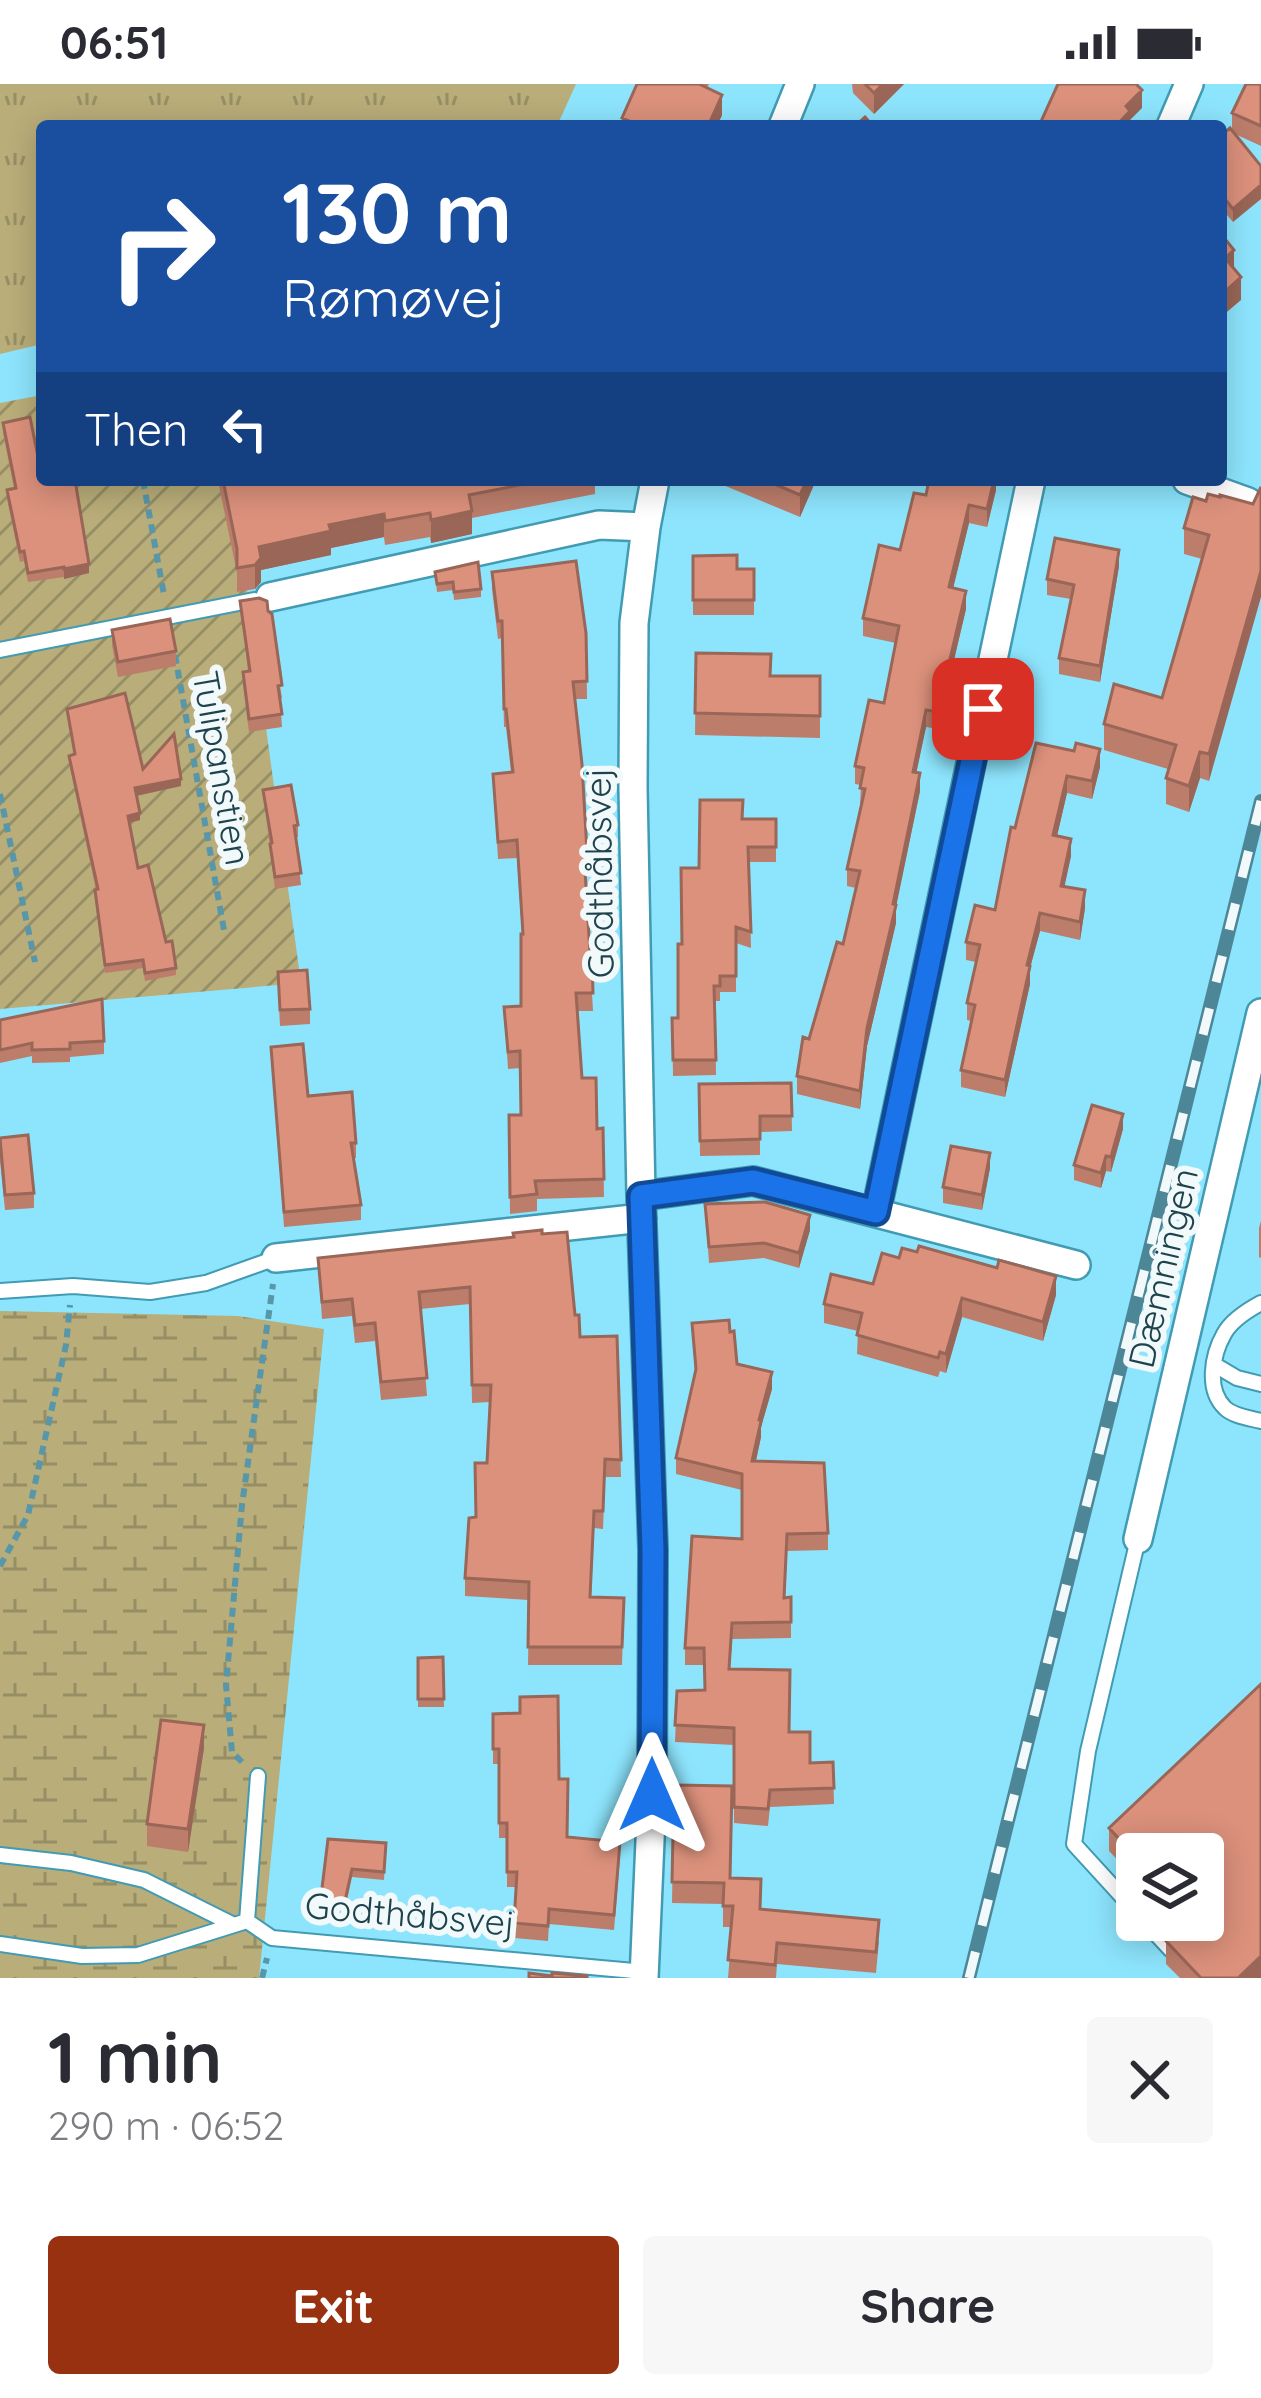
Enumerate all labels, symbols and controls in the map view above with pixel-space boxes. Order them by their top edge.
text: 06:51 [60,14,168,70]
text: 130 m [282,159,512,264]
icon: right [84,168,240,324]
text: Rømøvej [282,263,506,331]
icon: left [212,396,278,462]
text: Then [84,401,188,457]
pin [932,658,1034,760]
street label: Tulipanstien [183,667,262,868]
icon: arrive [950,676,1016,742]
street label: Godthåbsvej [574,767,623,979]
street label: Dæmningen [1118,1164,1207,1372]
position arrow [589,1732,715,1858]
map controls [1116,1833,1224,1941]
button: layers [1116,1833,1224,1941]
street label: Godthåbsvej [303,1882,517,1945]
text: 1 min [48,2011,222,2101]
button: close [1087,2017,1213,2143]
text: 290 m · 06:52 [48,2101,284,2150]
button: Exit [48,2236,619,2374]
button: Share [643,2236,1213,2374]

